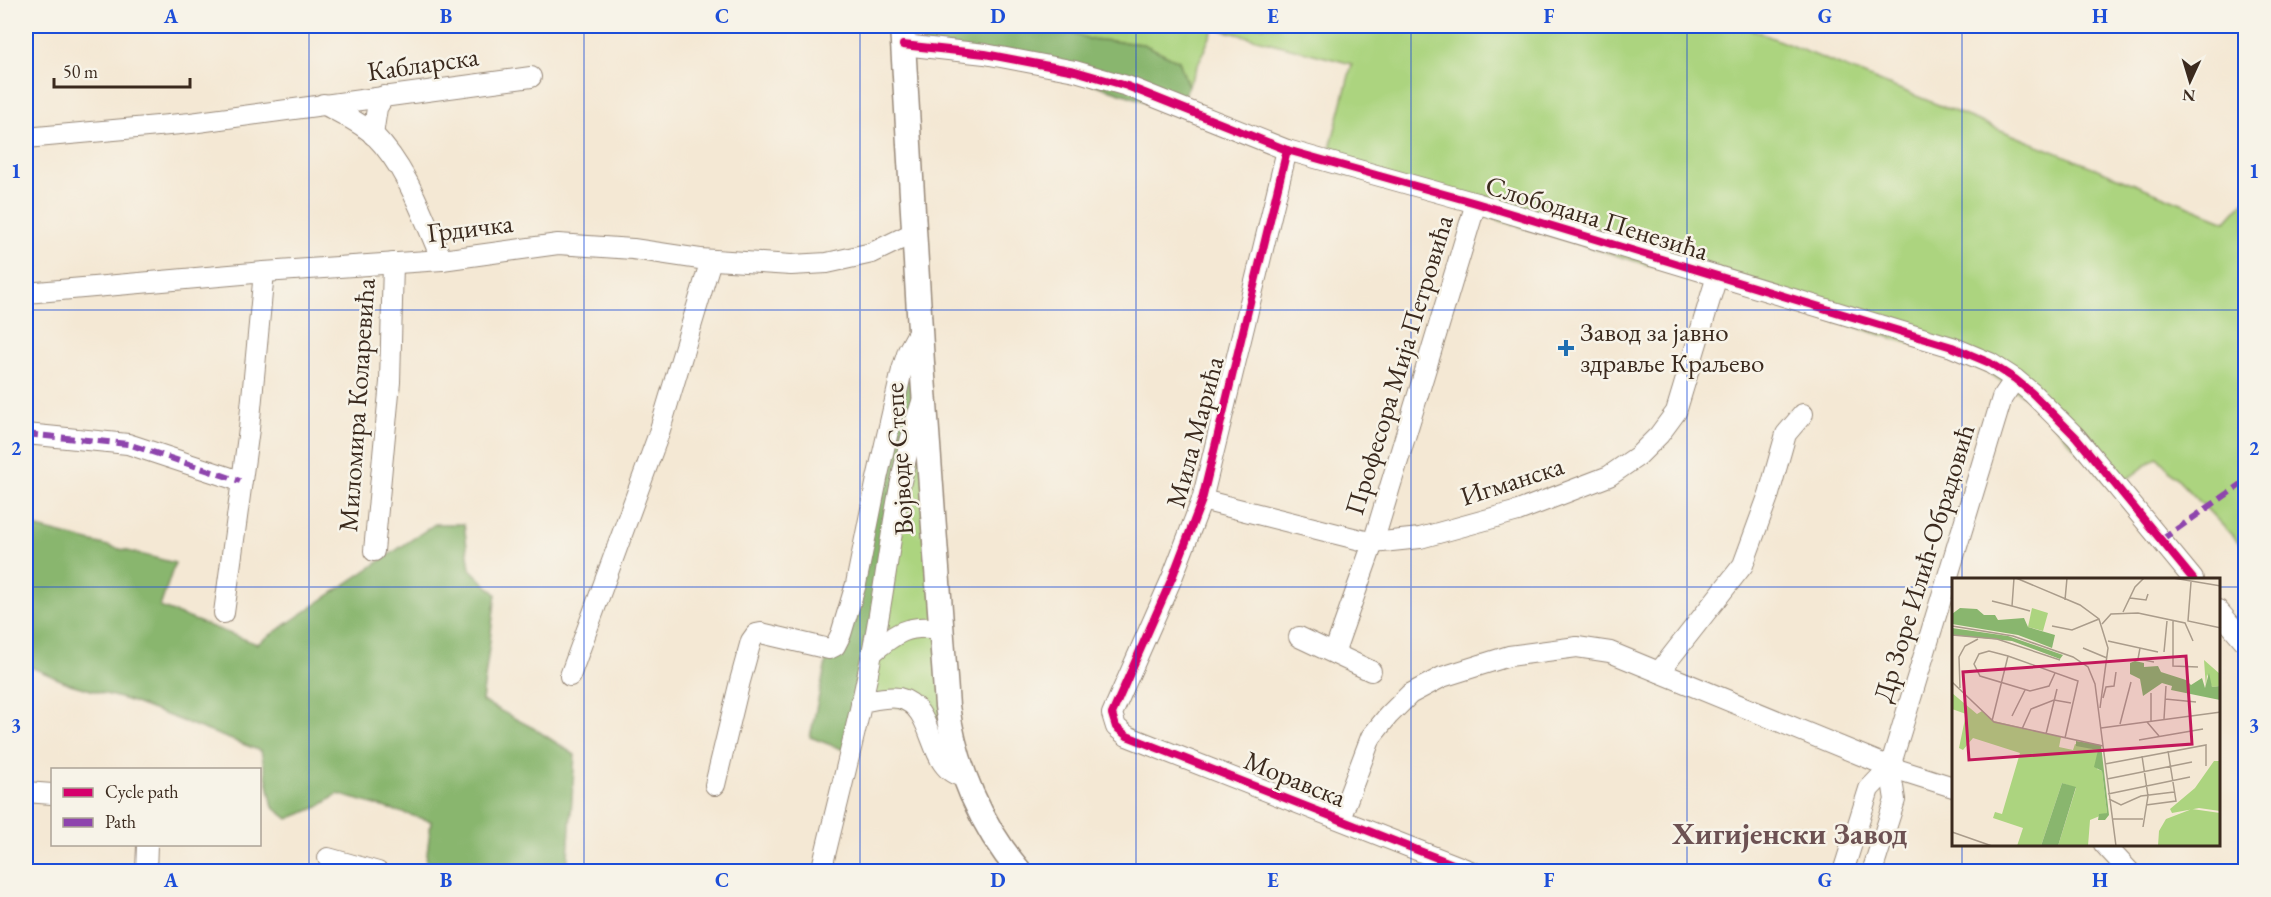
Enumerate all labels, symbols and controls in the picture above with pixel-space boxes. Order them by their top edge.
text: A [163,3,179,29]
text: B [440,3,452,29]
text: C [715,3,729,29]
text: D [990,3,1006,29]
text: E [1267,3,1279,29]
text: F [1544,3,1555,29]
text: G [1818,3,1832,29]
text: H [2092,3,2108,29]
street label: Кабларска [365,38,481,89]
scale bar [54,51,190,89]
north arrow [2160,51,2220,111]
text: 50 m [63,60,98,83]
text: N [2182,85,2196,106]
text: 1 [11,158,21,184]
text: 1 [2249,158,2259,184]
street label: Слободана Пенезића [1482,167,1713,268]
street label: Грдичка [425,205,515,250]
street label: Професора Мија Петровића [1336,210,1461,519]
street label: Миломира Коларевића [330,277,383,533]
place label: Завод за јавно здравље Краљево [1580,314,1764,380]
marker: Завод за јавно здравље Краљево [1557,339,1575,357]
street label: Мила Марића [1158,352,1232,511]
street label: Војводе Степе [876,382,921,536]
street label: Др Зоре Илић-Обрадовић [1865,420,1982,706]
text: 2 [11,435,22,461]
text: 2 [2249,435,2260,461]
street label: Игманска [1456,447,1568,514]
inset map [1952,578,2220,846]
text: 3 [11,712,21,738]
text: 3 [2249,712,2259,738]
street label: Моравска [1239,742,1351,815]
legend [51,768,261,846]
text: Cycle path [105,780,179,803]
text: Path [105,810,136,833]
district label: Хигијенски Завод [1671,814,1908,853]
text: A [163,867,179,893]
text: B [440,867,452,893]
text: C [715,867,729,893]
text: D [990,867,1006,893]
text: E [1267,867,1279,893]
text: F [1544,867,1555,893]
text: G [1818,867,1832,893]
text: H [2092,867,2108,893]

